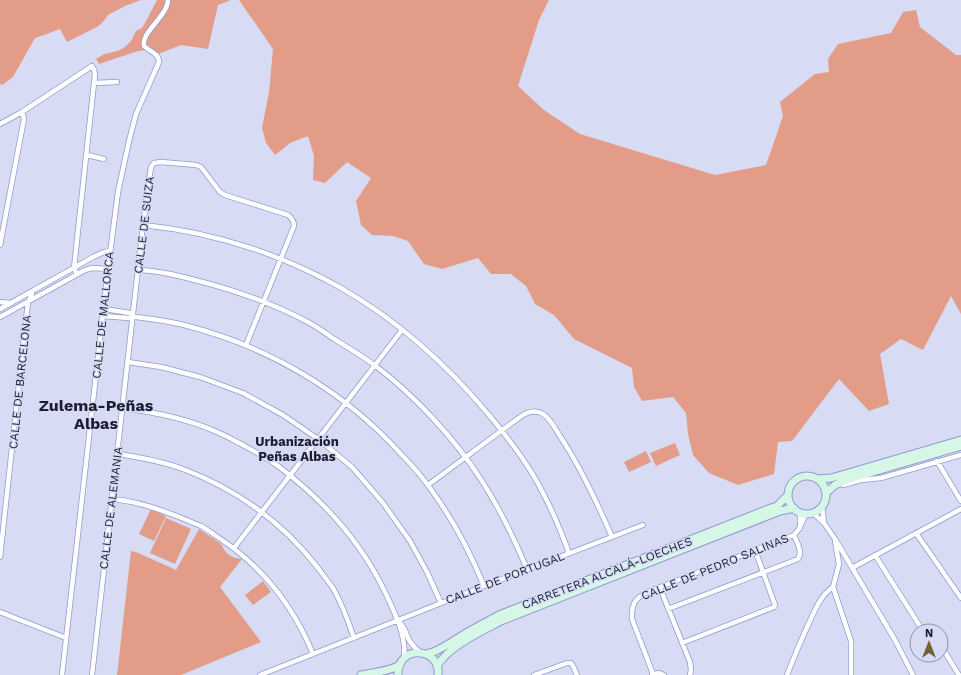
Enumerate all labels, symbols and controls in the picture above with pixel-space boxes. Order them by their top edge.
street label: CALLE DE SUIZA [131,175,157,274]
street label: CALLE DE MALLORCA [89,251,117,379]
street label: CALLE DE BARCELONA [6,314,34,450]
district label: Zulema-Peñas Albas [39,396,154,433]
district label: Urbanización Peñas Albas [255,434,339,464]
street label: CALLE DE ALEMANIA [97,446,125,570]
street label: CALLE DE PEDRO SALINAS [639,531,791,603]
street label: CARRETERA ALCALÁ-LOECHES [520,534,694,612]
street label: CALLE DE PORTUGAL [444,549,566,607]
north arrow [909,623,949,663]
text: N [925,627,933,640]

